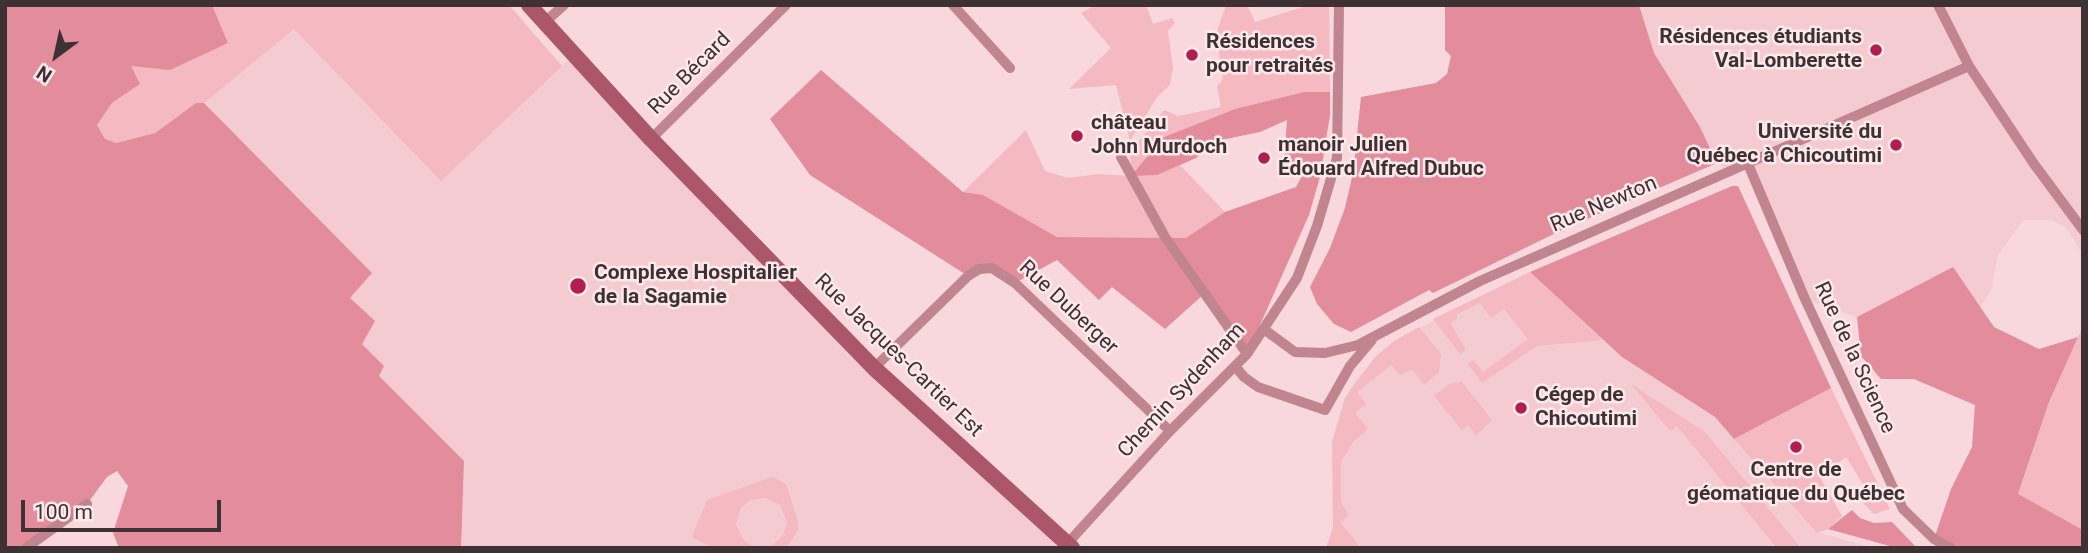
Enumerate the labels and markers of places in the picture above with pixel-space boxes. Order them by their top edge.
place label: Résidences étudiants Val-Lomberette [1659,25,1862,75]
place label: Résidences pour retraités [1206,30,1334,80]
marker: Résidences étudiants Val-Lomberette [1868,42,1884,58]
marker: Résidences pour retraités [1184,47,1200,63]
place label: château John Murdoch [1091,111,1227,161]
place label: Université du Québec à Chicoutimi [1687,120,1882,170]
marker: château John Murdoch [1069,128,1085,144]
place label: manoir Julien Édouard Alfred Dubuc [1278,133,1484,183]
marker: Université du Québec à Chicoutimi [1888,137,1904,153]
marker: manoir Julien Édouard Alfred Dubuc [1256,150,1272,166]
place label: Complexe Hospitalier de la Sagamie [594,261,797,311]
marker: Complexe Hospitalier de la Sagamie [568,276,588,296]
place label: Cégep de Chicoutimi [1535,383,1637,433]
marker: Cégep de Chicoutimi [1513,400,1529,416]
marker: Centre de géomatique du Québec [1788,439,1804,455]
place label: Centre de géomatique du Québec [1687,458,1905,508]

